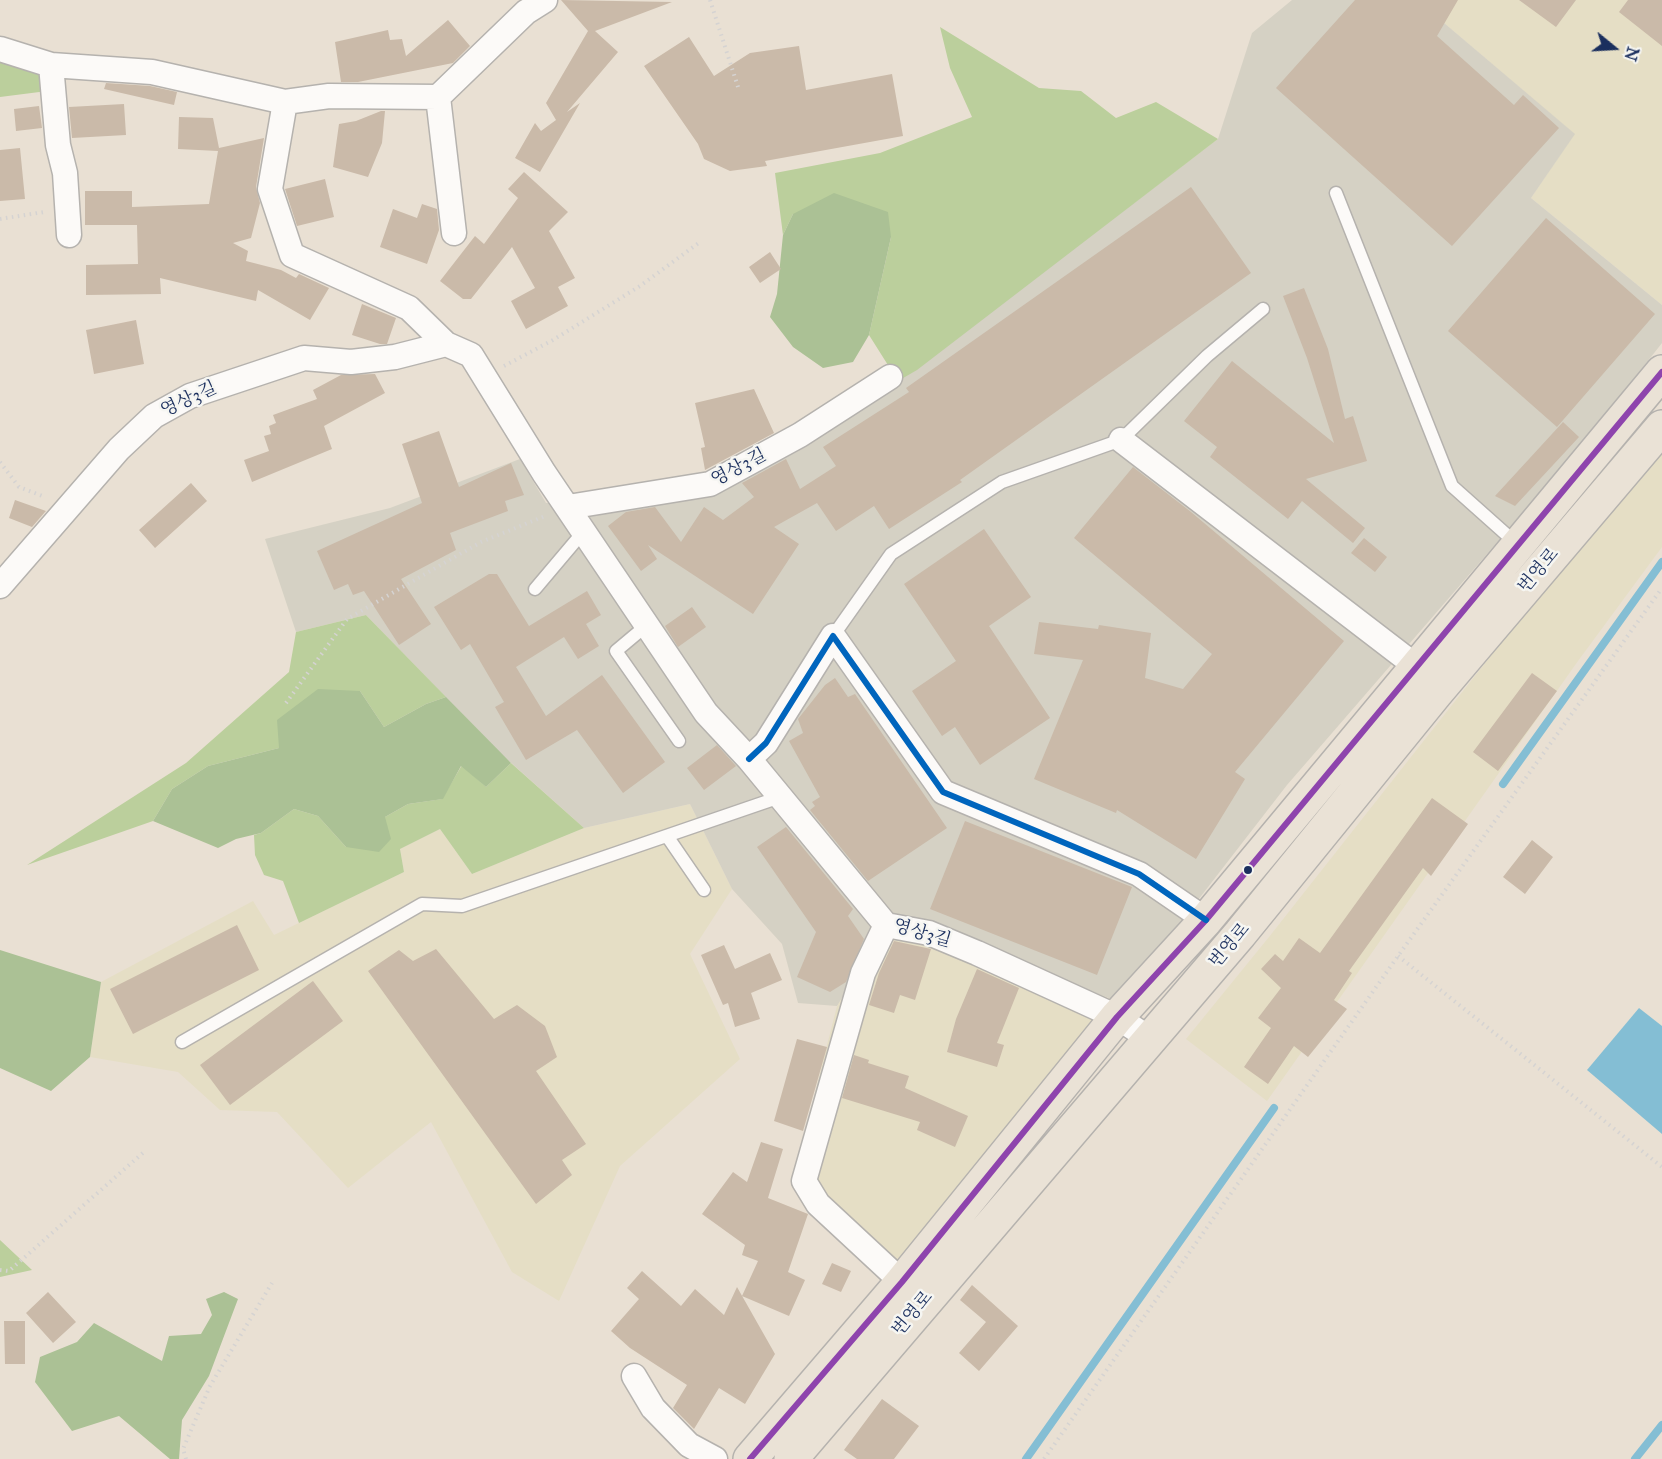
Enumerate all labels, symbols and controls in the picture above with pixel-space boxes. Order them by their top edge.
north arrow [1584,18,1644,78]
text: N [1620,44,1643,63]
street label: 영상3길 [158,378,220,422]
street label: 영상3길 [708,445,770,491]
street label: 번영로 [1514,544,1564,598]
unlabelled marker [1242,864,1254,876]
street label: 영상3길 [890,915,954,953]
street label: 번영로 [1205,919,1255,973]
street label: 번영로 [888,1287,938,1341]

